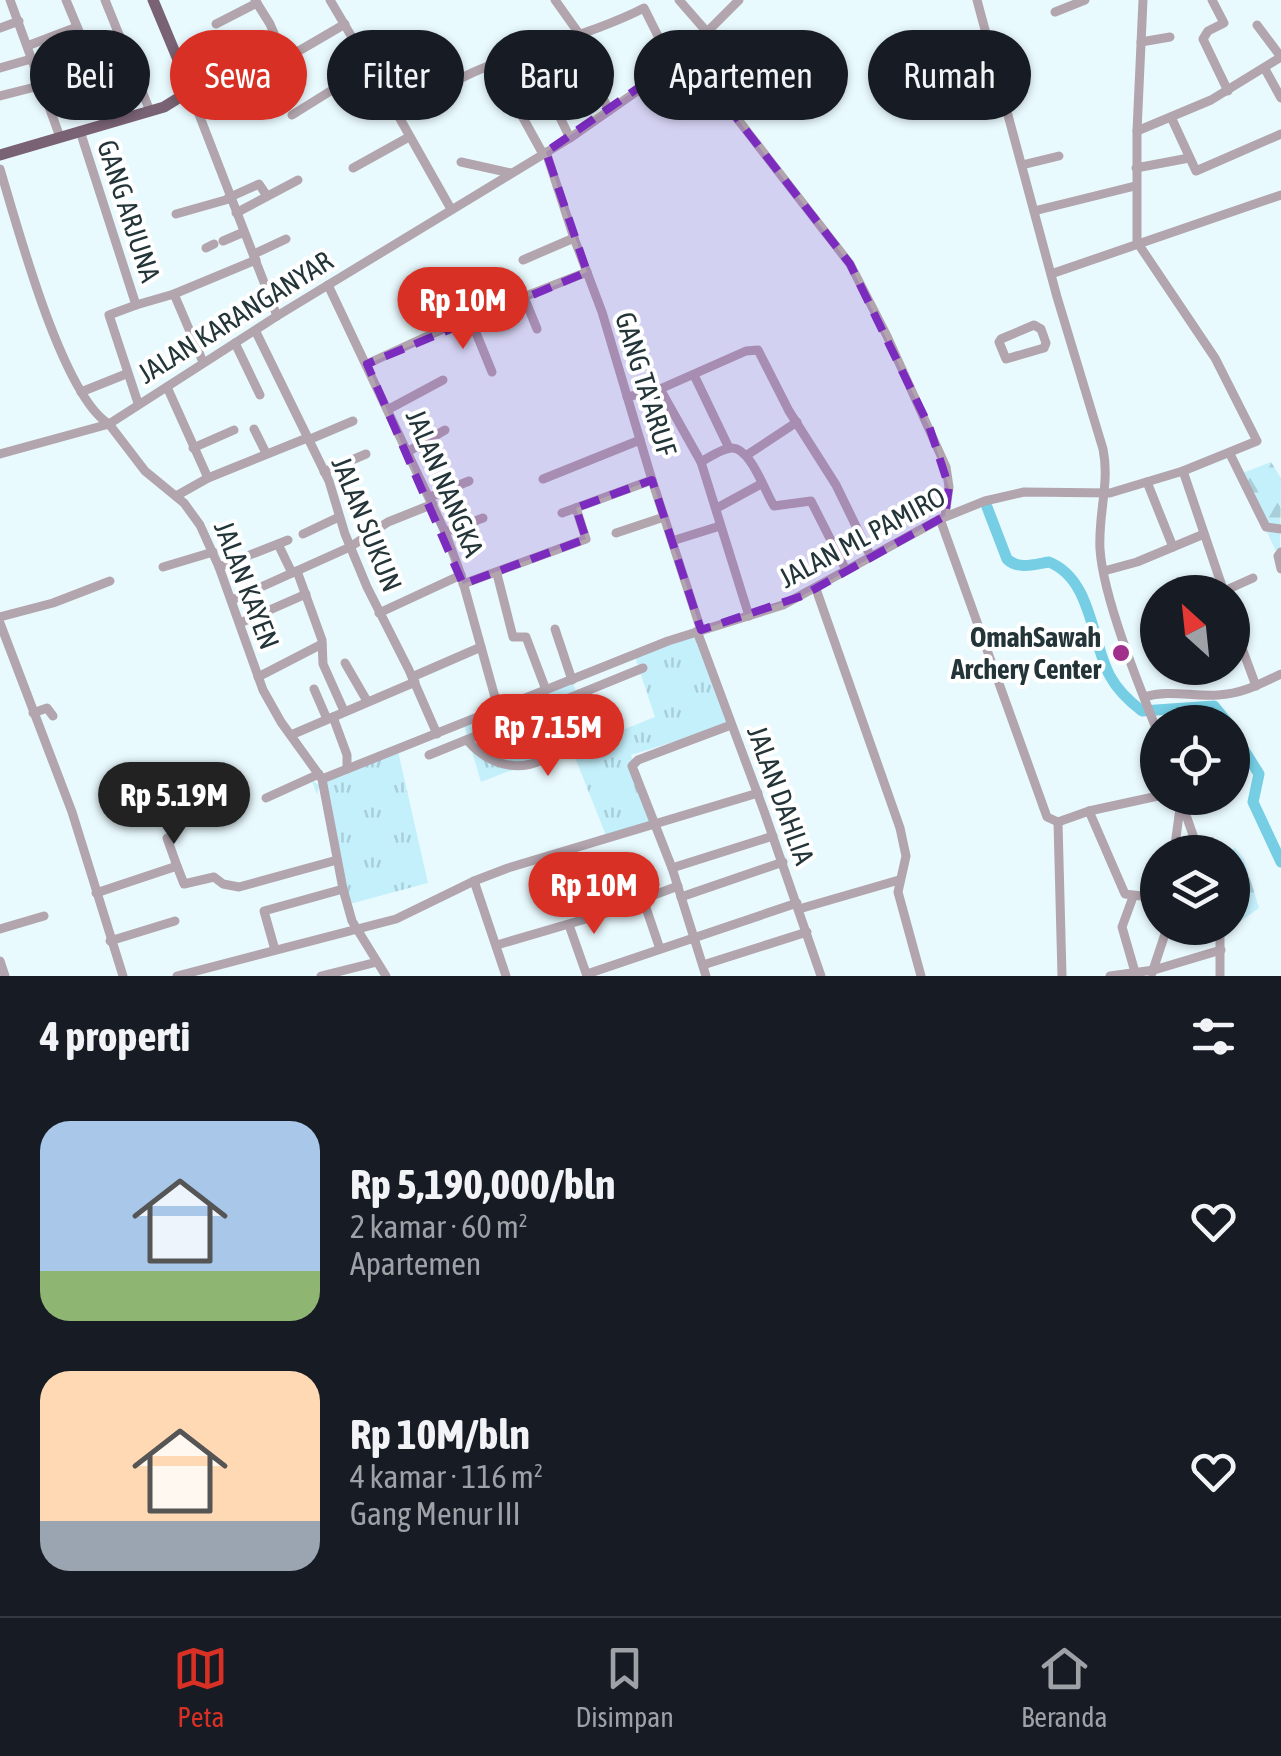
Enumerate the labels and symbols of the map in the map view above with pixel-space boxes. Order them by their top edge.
street label: GANG ARJUNA [91,136,167,286]
street label: JALAN KARANGANYAR [132,244,338,390]
pin: Rp 10M [382,267,544,352]
street label: GANG TA'ARUF [609,308,683,460]
street label: JALAN NANGKA [400,405,490,562]
street label: JALAN SUKUN [325,452,409,596]
street label: JALAN ML PAMIRO [774,480,950,594]
street label: JALAN KAYEN [208,516,286,654]
north arrow [1140,575,1250,685]
place label: OmahSawah Archery Center [950,621,1102,685]
marker: OmahSawah Archery Center [1110,642,1132,664]
pin: Rp 7.15M [445,694,651,779]
street label: JALAN DAHLIA [741,721,821,869]
pin: Rp 5.19M [71,762,277,847]
pin: Rp 10M [513,852,675,937]

